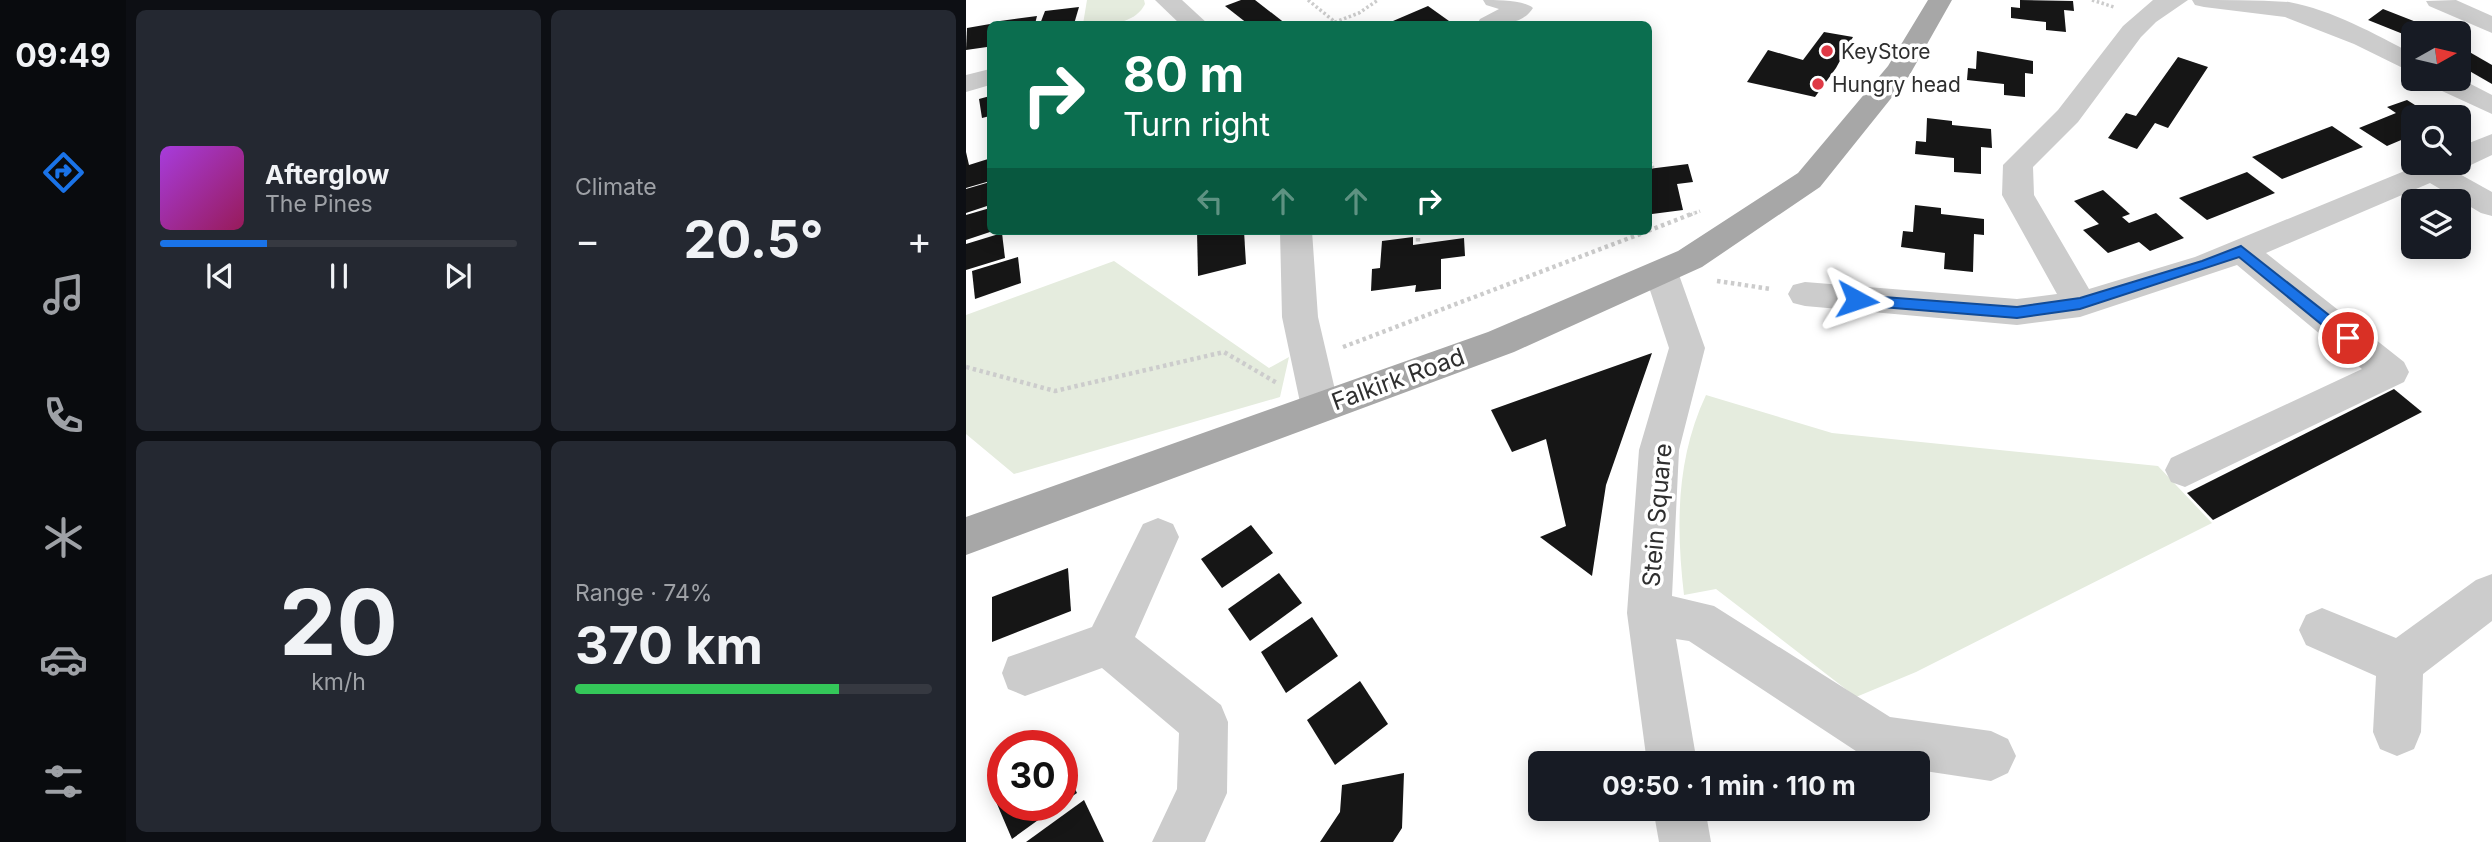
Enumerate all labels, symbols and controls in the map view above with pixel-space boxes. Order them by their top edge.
north arrow [2401,21,2471,91]
map controls [2401,21,2471,259]
text: 09:49 [15,36,111,75]
place label: KeyStore [1841,39,1930,64]
marker: KeyStore [1819,43,1835,59]
text: 80 m [1123,45,1244,104]
icon: right [1008,49,1099,140]
place label: Hungry head [1832,72,1961,97]
marker: Hungry head [1810,76,1826,92]
text: Turn right [1123,105,1270,144]
button: search [2401,105,2471,175]
icon: directions [39,148,88,197]
text: Afterglow [265,159,389,190]
text: Climate [575,173,657,201]
icon: left [1191,182,1229,220]
icon: ahead [1264,182,1302,220]
icon: ahead [1337,182,1375,220]
icon: right [1410,182,1448,220]
button: layers [2401,189,2471,259]
text: The Pines [265,190,373,218]
text: 20.5° [683,208,824,271]
text: − [575,217,600,263]
text: + [907,217,932,263]
icon: previous [201,257,239,295]
icon: pause [320,257,358,295]
icon: next [439,257,477,295]
position arrow [1820,263,1894,337]
icon: music [39,270,88,319]
pin [2318,308,2378,368]
icon: arrive [2329,319,2367,357]
street label: Falkirk Road [1328,342,1468,416]
icon: phone [39,391,88,440]
street label: Stein Square [1636,442,1678,588]
icon: climate [39,513,88,562]
text: 20 [279,567,398,677]
text: Range · 74% [575,579,712,607]
text: 370 km [575,614,763,677]
icon: car [39,635,88,684]
text: km/h [311,668,366,696]
speed limit sign: 30 [987,730,1078,821]
icon: filters [39,757,88,806]
text: 09:50 · 1 min · 110 m [1602,770,1856,801]

